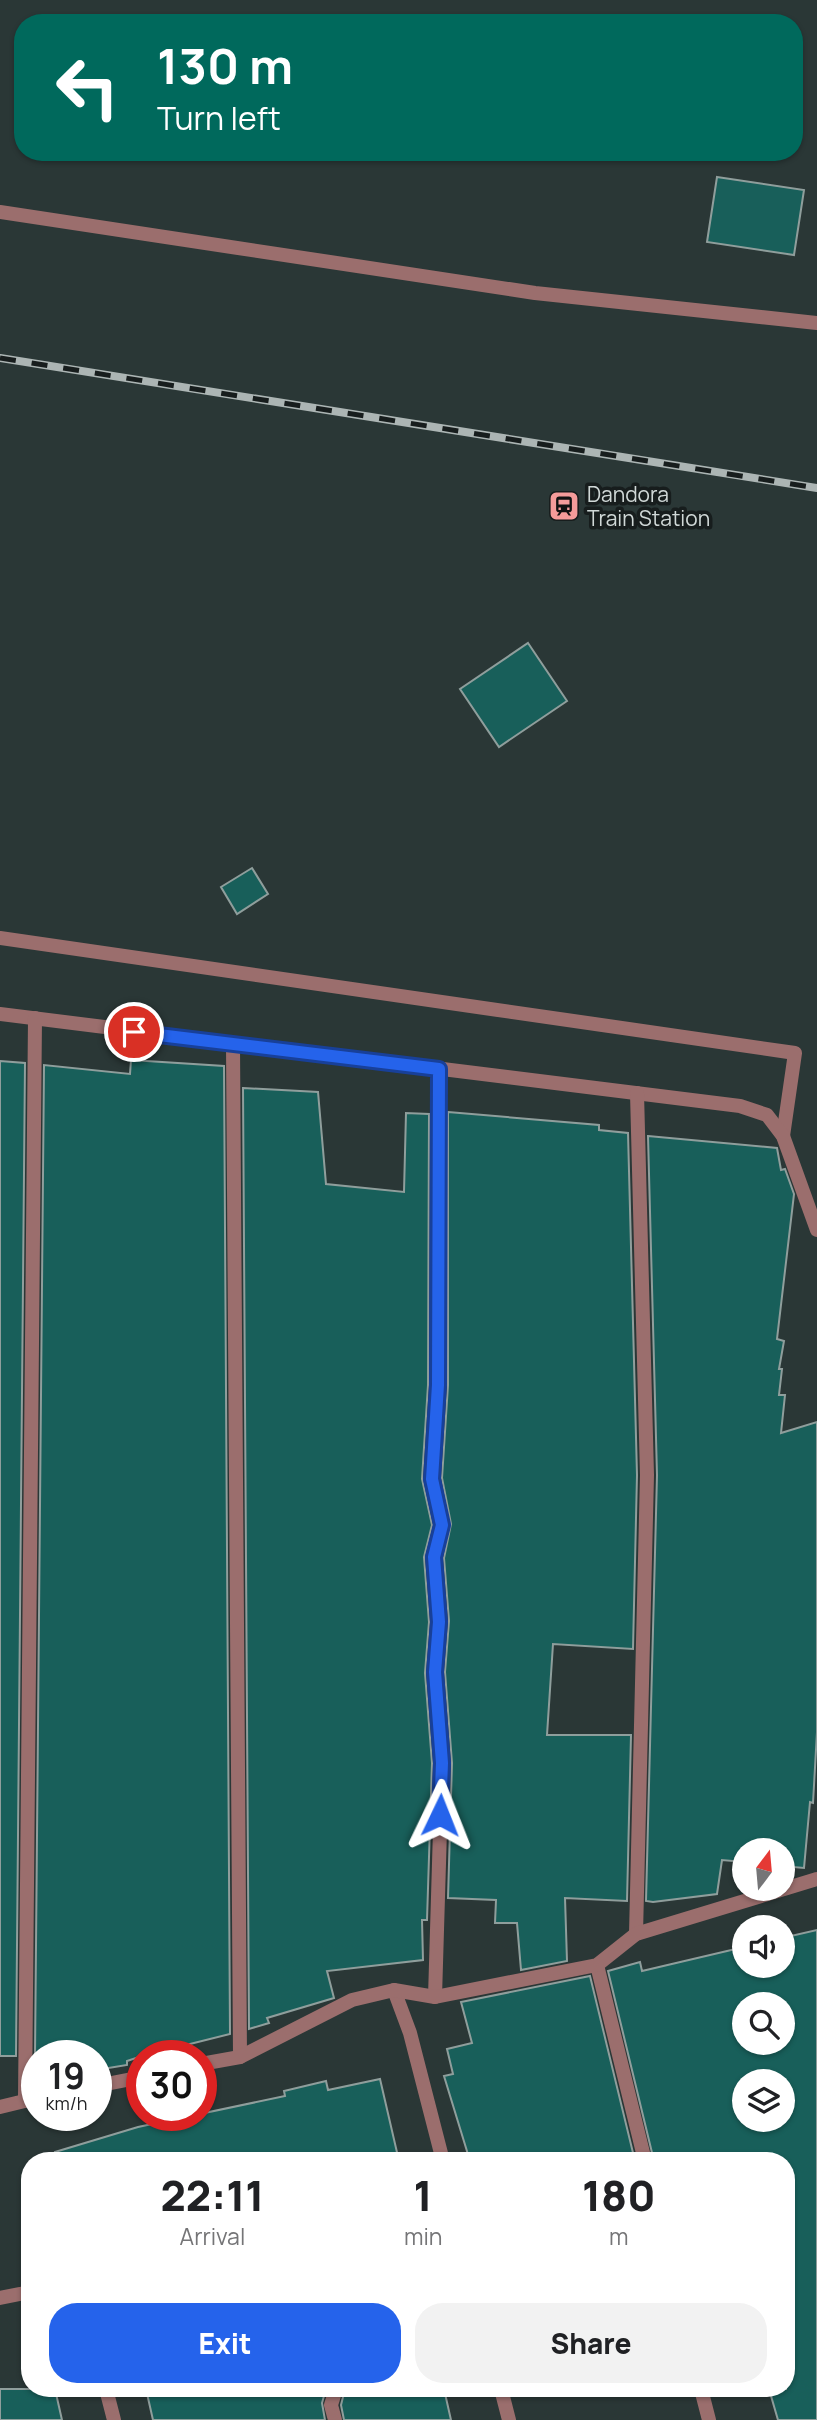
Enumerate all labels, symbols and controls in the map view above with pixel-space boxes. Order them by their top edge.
text: 130 m [157,32,293,99]
icon: left [42,42,133,133]
text: Turn left [157,96,281,140]
place label: Dandora Train Station [587,480,710,532]
station icon: Dandora Train Station [547,489,581,523]
pin [104,1002,164,1062]
icon: arrive [115,1013,153,1051]
position arrow [403,1778,477,1852]
north arrow [732,1838,794,1900]
map controls [732,1838,795,2132]
button: sound [732,1915,795,1978]
button: search [732,1992,795,2055]
speed limit sign: 30 [126,2040,217,2131]
text: 19 [48,2052,85,2100]
button: layers [732,2069,795,2132]
text: km/h [46,2091,87,2115]
text: 22:11 [161,2166,264,2224]
text: 1 [414,2166,433,2224]
text: 180 [582,2166,655,2224]
text: Arrival [180,2220,245,2252]
text: min [404,2220,442,2252]
text: m [609,2220,628,2252]
button: Exit [49,2303,401,2383]
button: Share [415,2303,767,2383]

